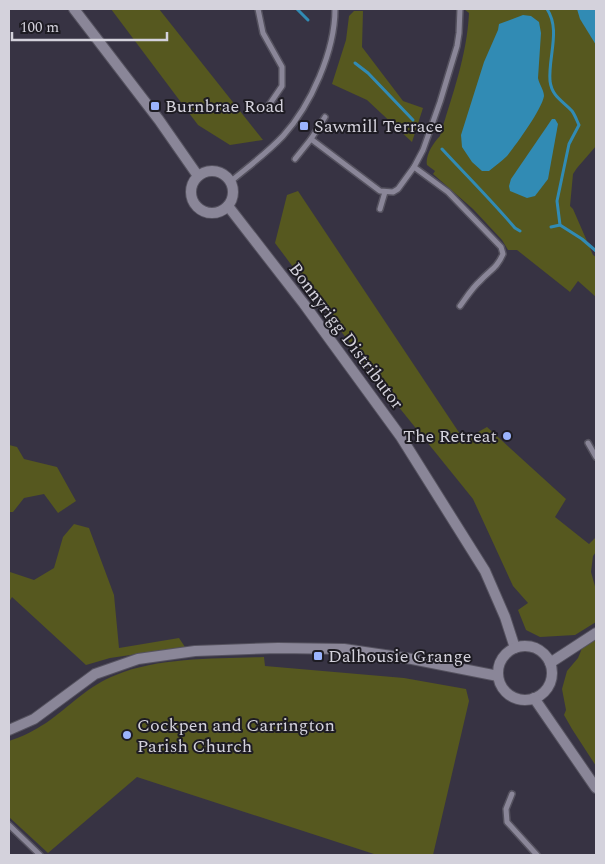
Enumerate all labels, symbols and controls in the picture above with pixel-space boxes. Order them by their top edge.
scale bar [12,10,168,42]
text: 100 m [20,16,59,39]
place label: Burnbrae Road [165,93,284,120]
marker: Burnbrae Road [149,100,161,112]
place label: Sawmill Terrace [314,113,443,140]
marker: Sawmill Terrace [298,120,310,132]
street label: Bonnyrigg Distributor [282,257,410,415]
place label: The Retreat [403,423,497,450]
marker: The Retreat [501,430,513,442]
place label: Dalhousie Grange [328,643,472,670]
marker: Dalhousie Grange [312,650,324,662]
place label: Cockpen and Carrington Parish Church [137,712,335,760]
marker: Cockpen and Carrington Parish Church [121,729,133,741]

